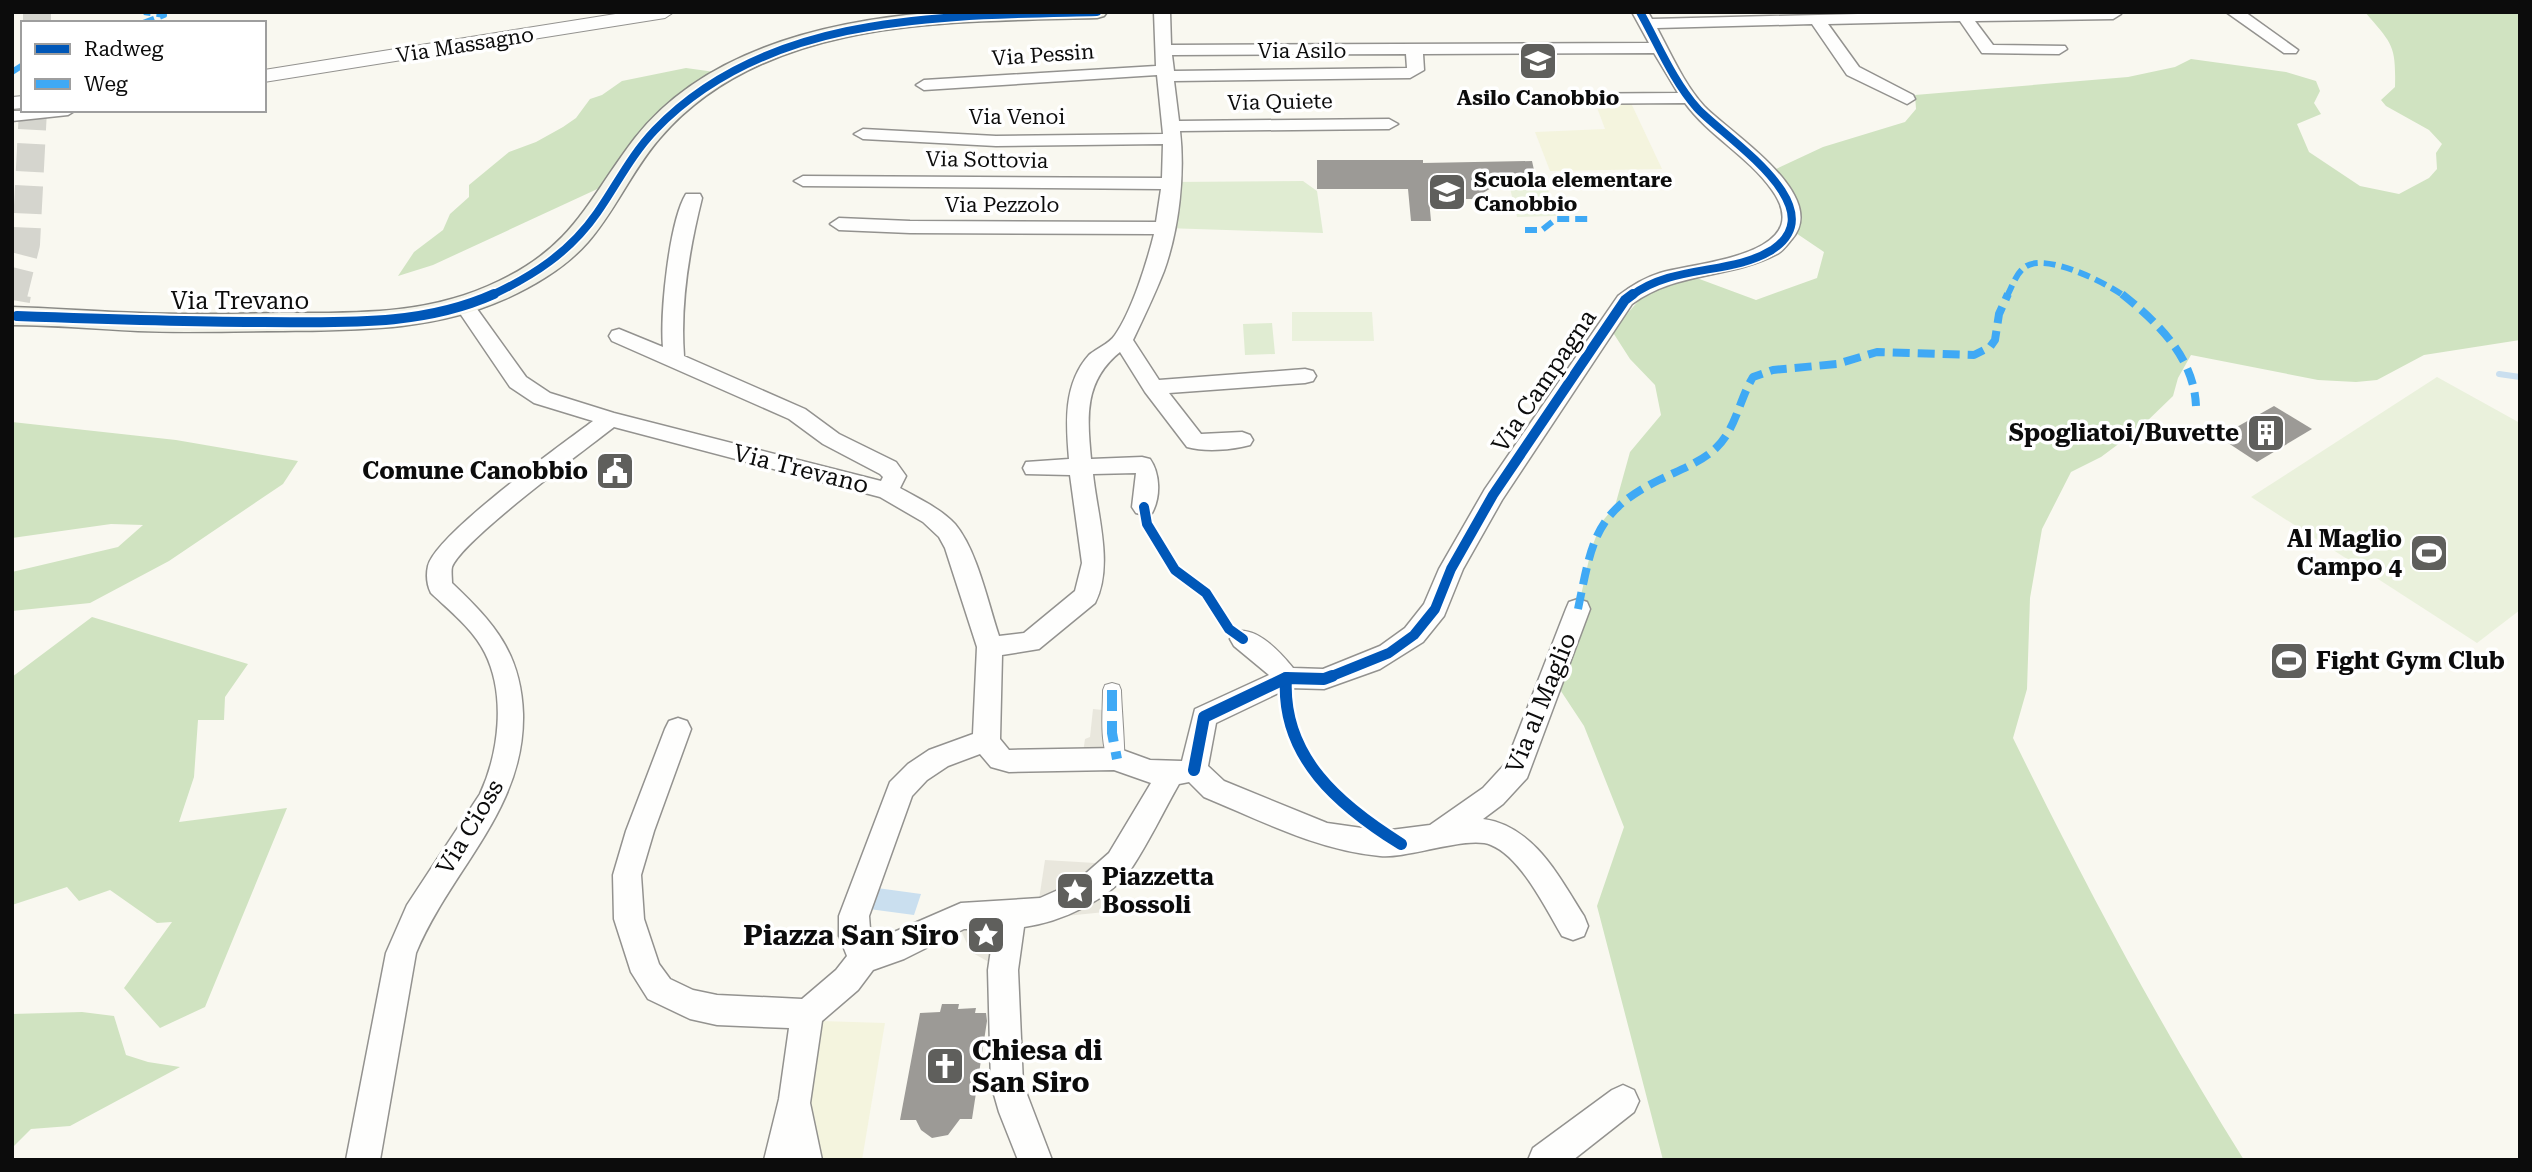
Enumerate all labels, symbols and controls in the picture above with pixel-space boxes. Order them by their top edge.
legend [21,21,266,112]
street label: Via Massagno [395,22,535,68]
text: Radweg [84,37,163,61]
street label: Via Pessin [991,39,1096,71]
street label: Via Asilo [1257,39,1347,63]
school or university icon: Asilo Canobbio [1517,40,1559,82]
text: Weg [84,72,128,96]
place label: Asilo Canobbio [1457,86,1619,110]
street label: Via Quiete [1227,89,1333,115]
street label: Via Venoi [969,105,1065,129]
street label: Via Sottovia [925,147,1049,173]
place label: Scuola elementare Canobbio [1474,168,1672,216]
school or university icon: Scuola elementare Canobbio [1426,171,1468,213]
street label: Via Pezzolo [945,193,1059,217]
street label: Via Trevano [171,287,309,315]
street label: Via Campagna [1486,304,1602,458]
building icon: Spogliatoi/Buvette [2245,412,2287,454]
place label: Spogliatoi/Buvette [2009,419,2239,447]
street label: Via Trevano [730,439,872,499]
public building icon: Comune Canobbio [594,450,636,492]
place label: Comune Canobbio [362,457,588,485]
place label: Al Maglio Campo 4 [2287,525,2403,581]
sports icon: Al Maglio Campo 4 [2408,532,2450,574]
street label: Via al Maglio [1500,629,1582,777]
sports icon: Fight Gym Club [2268,640,2310,682]
place label: Fight Gym Club [2316,647,2505,675]
street label: Via Cioss [431,774,509,880]
place label: Piazzetta Bossoli [1102,863,1214,919]
place icon: Piazzetta Bossoli [1054,870,1096,912]
place icon: Piazza San Siro [965,914,1007,956]
place label: Piazza San Siro [743,919,959,952]
place label: Chiesa di San Siro [972,1034,1102,1099]
church icon: Chiesa di San Siro [924,1045,966,1087]

